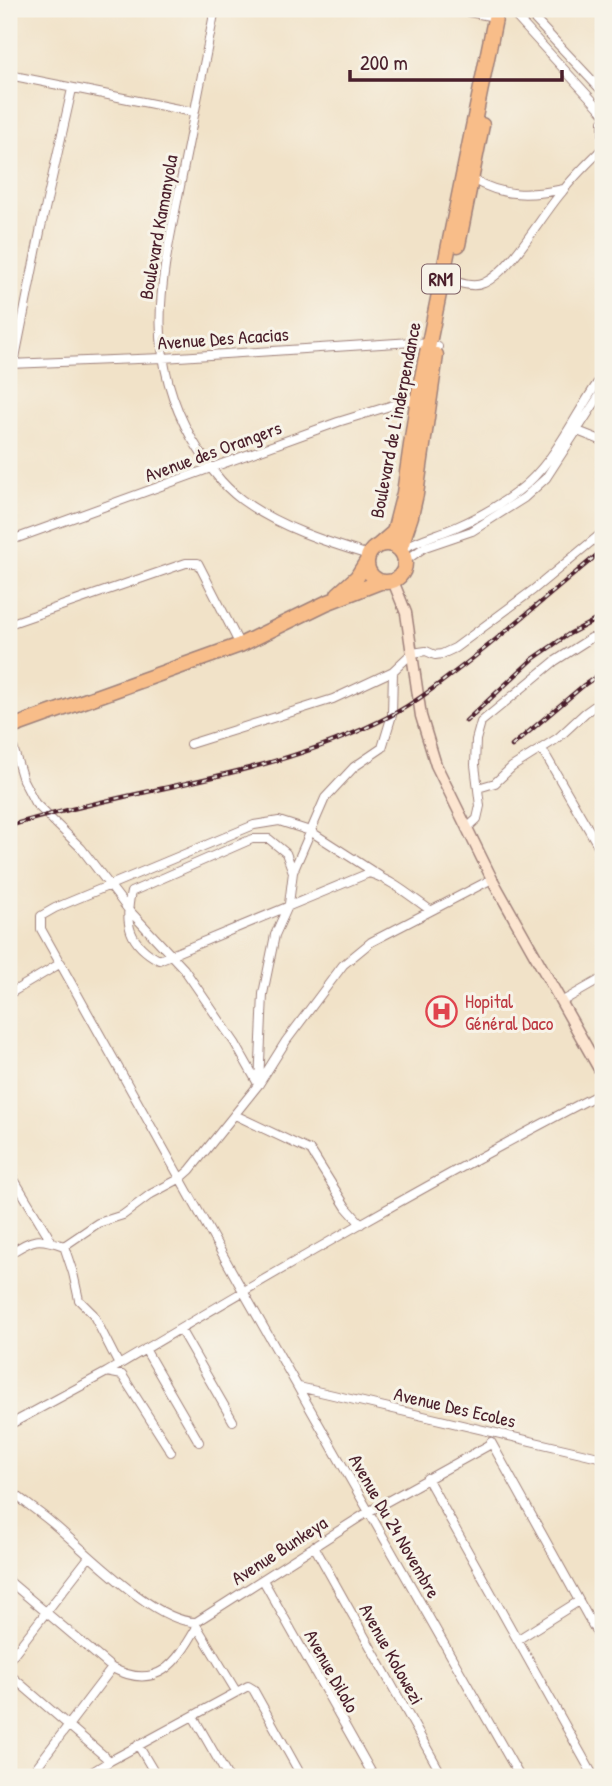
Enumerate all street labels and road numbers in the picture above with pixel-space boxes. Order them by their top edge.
street label: Boulevard Kamanyola [133,152,184,301]
road number: RN1 [422,264,460,293]
street label: Boulevard de L'inderpendance [363,319,427,520]
street label: Avenue Des Acacias [157,320,289,356]
street label: Avenue des Orangers [141,414,285,488]
street label: Avenue Des Ecoles [392,1380,518,1434]
street label: Avenue Du 24 Novembre [343,1449,447,1603]
street label: Avenue Bunkeya [226,1509,332,1591]
street label: Avenue Kolowezi [354,1599,430,1709]
street label: Avenue Dilolo [299,1625,366,1718]

